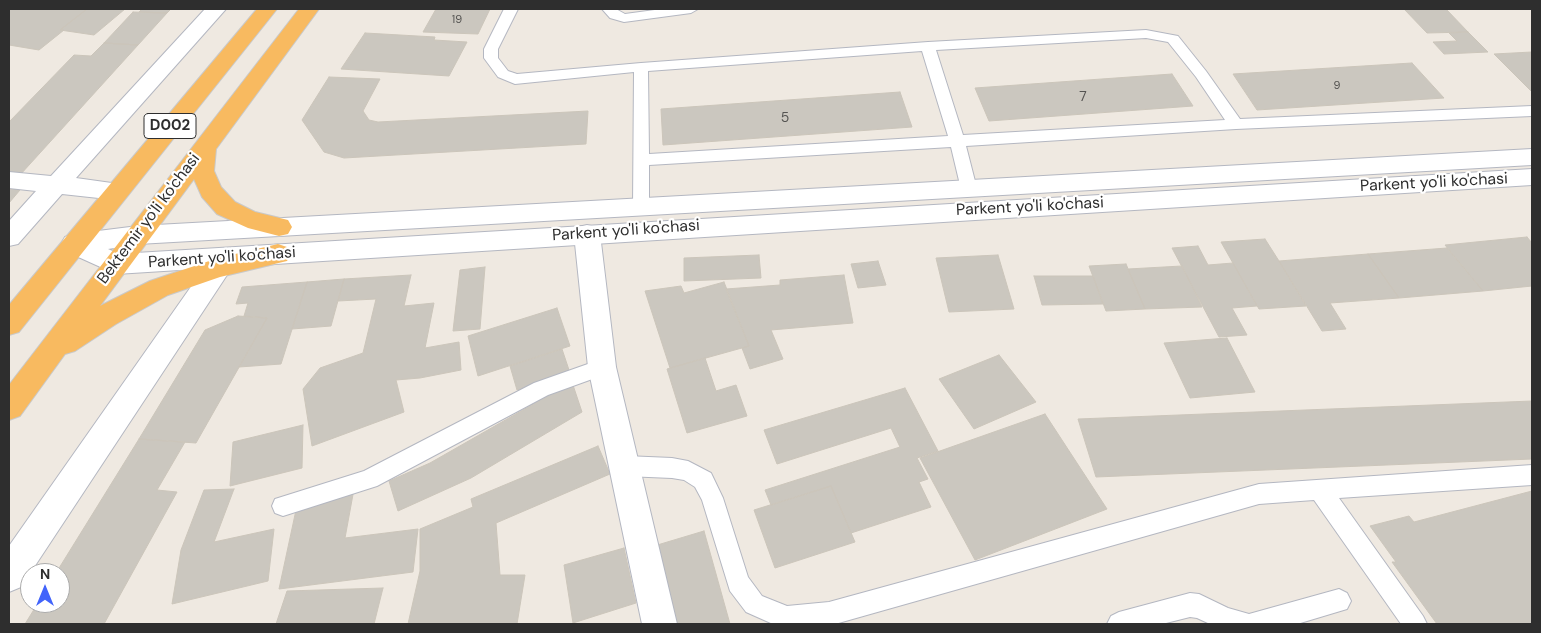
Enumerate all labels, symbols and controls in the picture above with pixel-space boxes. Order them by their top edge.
house number: 19 [452,13,462,27]
house number: 9 [1334,79,1340,93]
house number: 7 [1079,89,1087,105]
house number: 5 [781,110,789,126]
road number: D002 [144,114,196,138]
street label: Bektemir yo'li ko'chasi [94,150,204,288]
street label: Parkent yo'li ko'chasi [1360,170,1508,196]
street label: Parkent yo'li ko'chasi [956,194,1104,220]
street label: Parkent yo'li ko'chasi [551,216,701,246]
street label: Parkent yo'li ko'chasi [147,243,297,273]
north arrow [20,563,70,613]
text: N [40,565,50,583]

